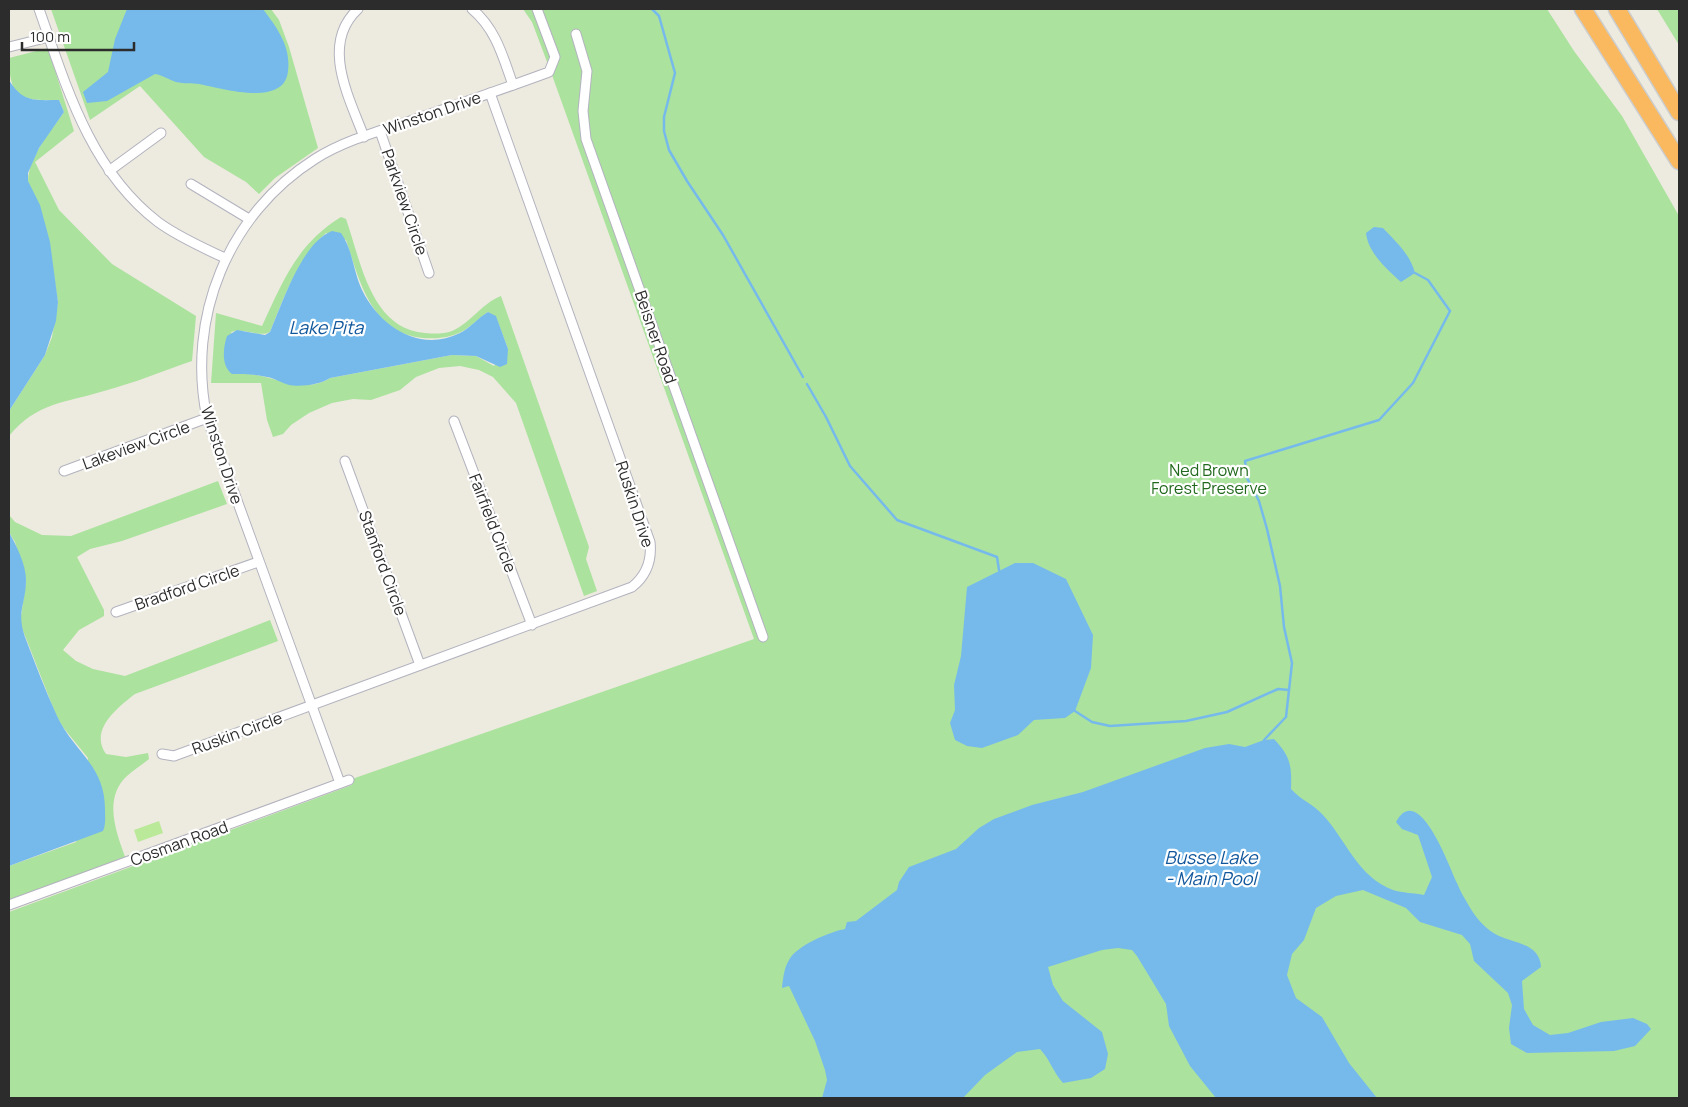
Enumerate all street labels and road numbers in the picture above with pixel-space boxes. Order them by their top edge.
street label: Winston Drive [380,86,484,140]
street label: Parkview Circle [377,146,433,258]
street label: Beisner Road [630,288,682,386]
street label: Winston Drive [196,403,248,507]
street label: Lakeview Circle [79,415,193,475]
street label: Ruskin Drive [611,458,659,550]
street label: Fairfield Circle [464,470,522,576]
street label: Stanford Circle [354,507,412,619]
street label: Bradford Circle [132,559,242,615]
street label: Ruskin Circle [189,706,285,760]
street label: Cosman Road [127,815,231,871]

